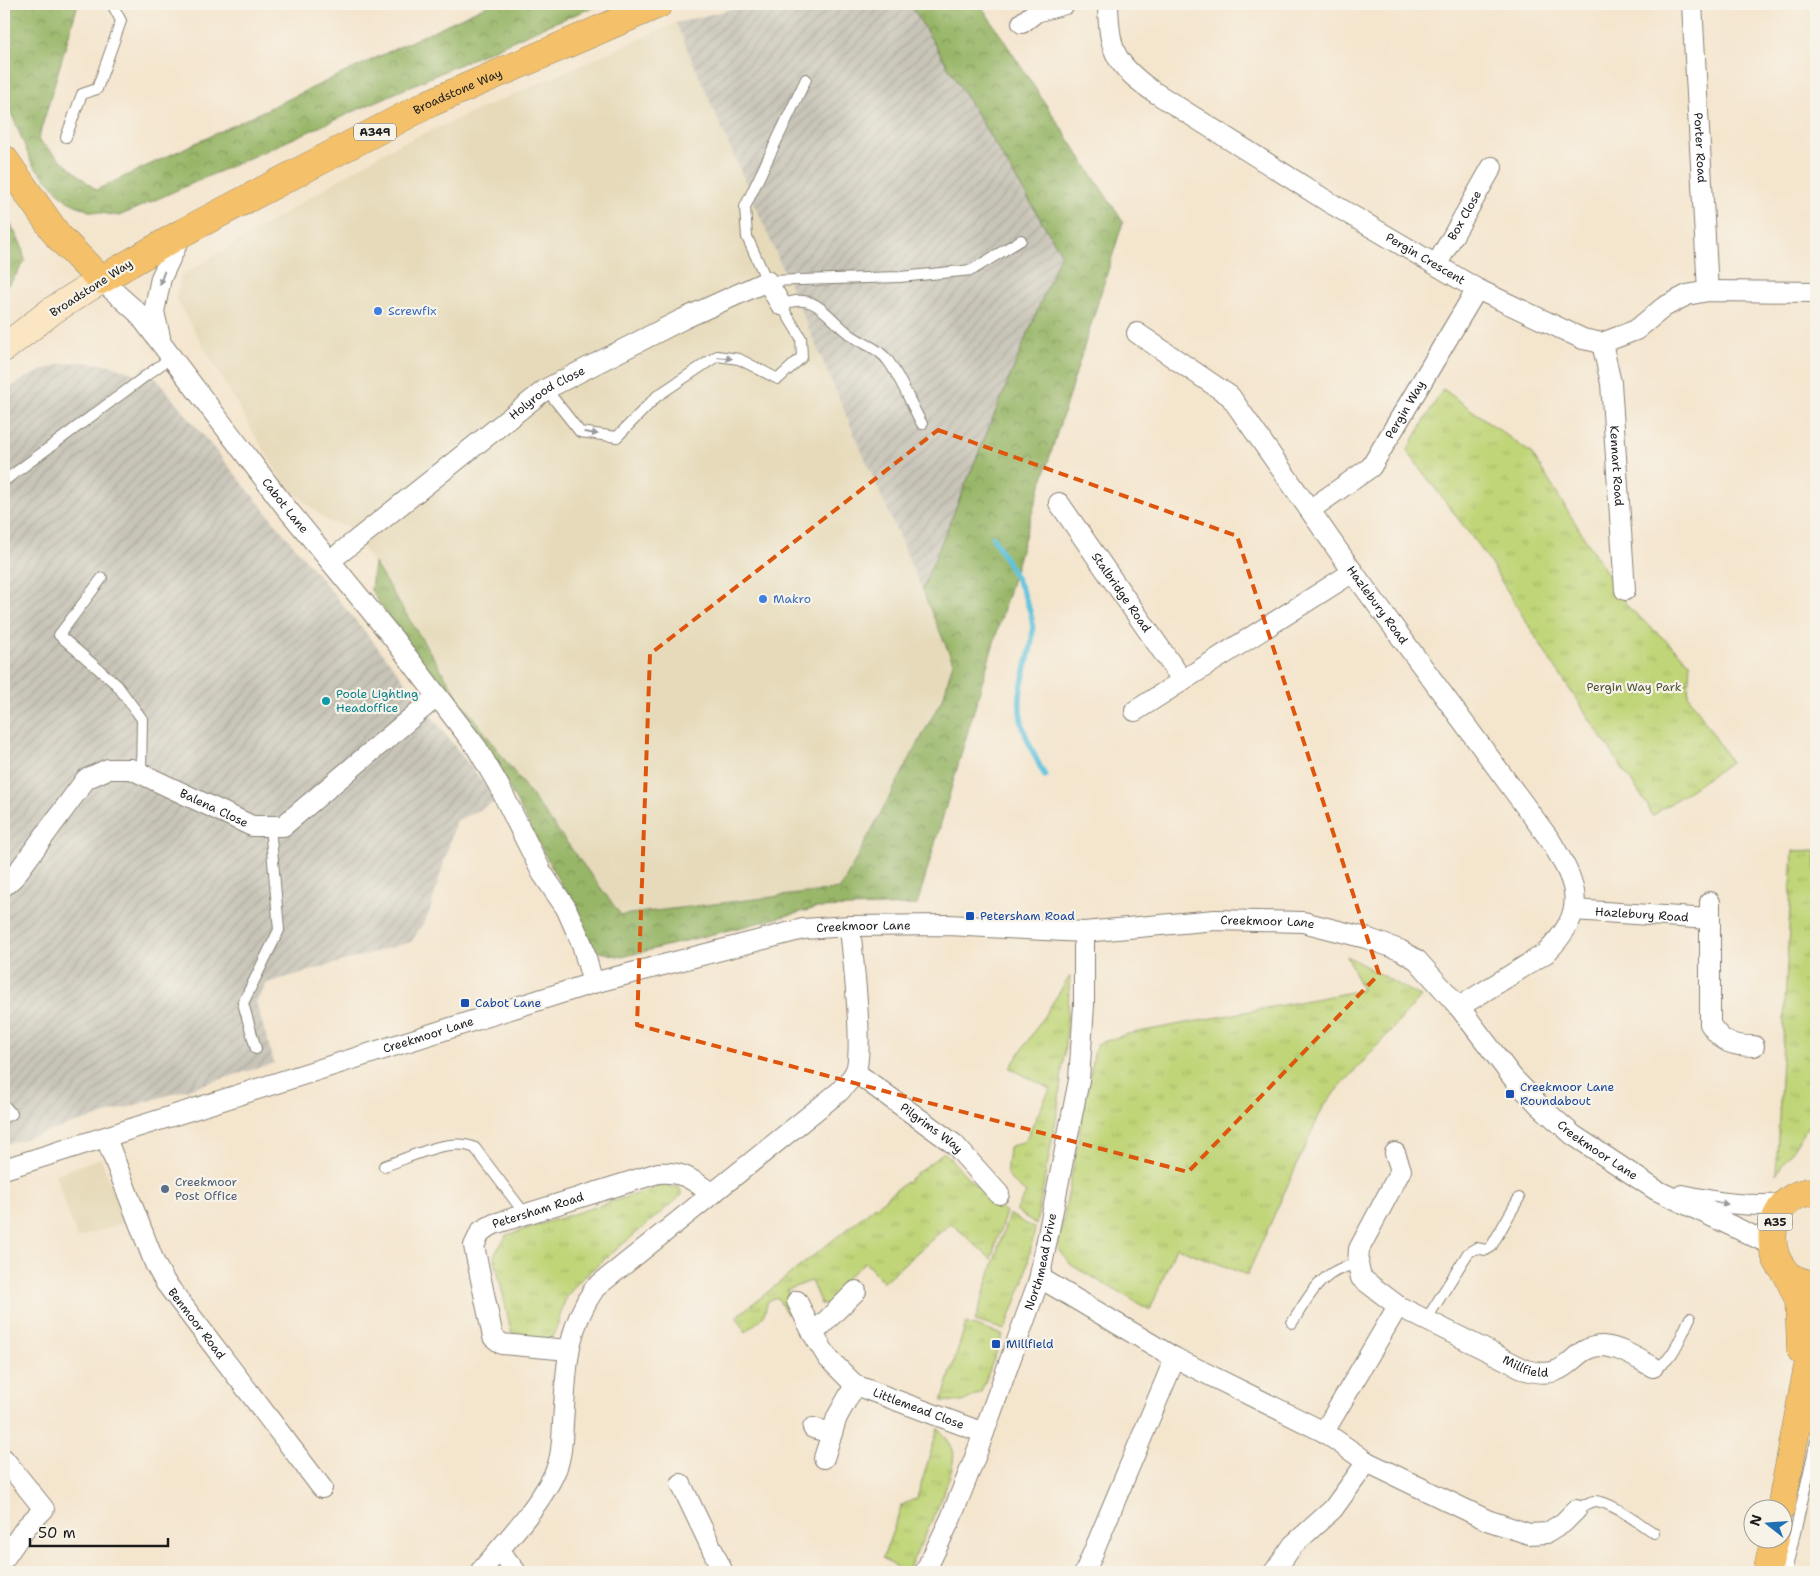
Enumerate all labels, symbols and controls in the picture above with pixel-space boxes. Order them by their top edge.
street label: Broadstone Way [410,65,504,118]
street label: Porter Road [1690,112,1710,184]
road number: A349 [354,124,396,140]
street label: Box Close [1444,187,1485,243]
street label: Pergin Crescent [1383,229,1468,288]
street label: Broadstone Way [47,255,135,321]
one-way arrow [158,270,165,285]
place label: Screwfix [388,303,437,319]
marker: Screwfix [372,305,384,317]
one-way arrow [717,354,733,362]
street label: Holyrood Close [506,362,588,423]
street label: Pergin Way [1382,377,1429,442]
street label: Kennart Road [1606,425,1627,507]
one-way arrow [583,429,599,437]
street label: Cabot Lane [258,475,312,537]
street label: Stalbridge Road [1088,549,1155,636]
street label: Hazlebury Road [1343,563,1412,648]
place label: Makro [773,591,811,607]
marker: Makro [757,593,769,605]
park label: Pergin Way Park [1586,679,1682,695]
place label: Poole Lighting Headoffice [336,686,418,716]
marker: Poole Lighting Headoffice [320,695,332,707]
street label: Balena Close [177,785,251,831]
street label: Hazlebury Road [1595,903,1690,926]
place label: Petersham Road [980,908,1075,924]
marker: Petersham Road [964,910,976,922]
street label: Creekmoor Lane [1220,912,1317,933]
street label: Creekmoor Lane [816,917,911,936]
place label: Cabot Lane [475,995,541,1011]
marker: Cabot Lane [459,997,471,1009]
street label: Creekmoor Lane [381,1013,476,1057]
place label: Creekmoor Lane Roundabout [1520,1079,1615,1109]
marker: Creekmoor Lane Roundabout [1504,1088,1516,1100]
street label: Pilgrims Way [897,1099,967,1157]
street label: Creekmoor Lane [1554,1117,1641,1184]
place label: Creekmoor Post Office [175,1174,238,1204]
marker: Creekmoor Post Office [159,1183,171,1195]
street label: Petersham Road [490,1188,586,1232]
one-way arrow [1713,1199,1728,1207]
street label: Northmead Drive [1021,1212,1060,1312]
road number: A35 [1758,1214,1792,1230]
street label: Benmoor Road [164,1285,229,1363]
place label: Millfield [1006,1336,1054,1352]
marker: Millfield [990,1338,1002,1350]
street label: Millfield [1500,1352,1549,1381]
street label: Littlemead Close [871,1384,967,1433]
north arrow [1742,1498,1792,1548]
text: N [1745,1512,1766,1528]
scale bar [30,1516,168,1548]
text: 50 m [38,1523,76,1543]

